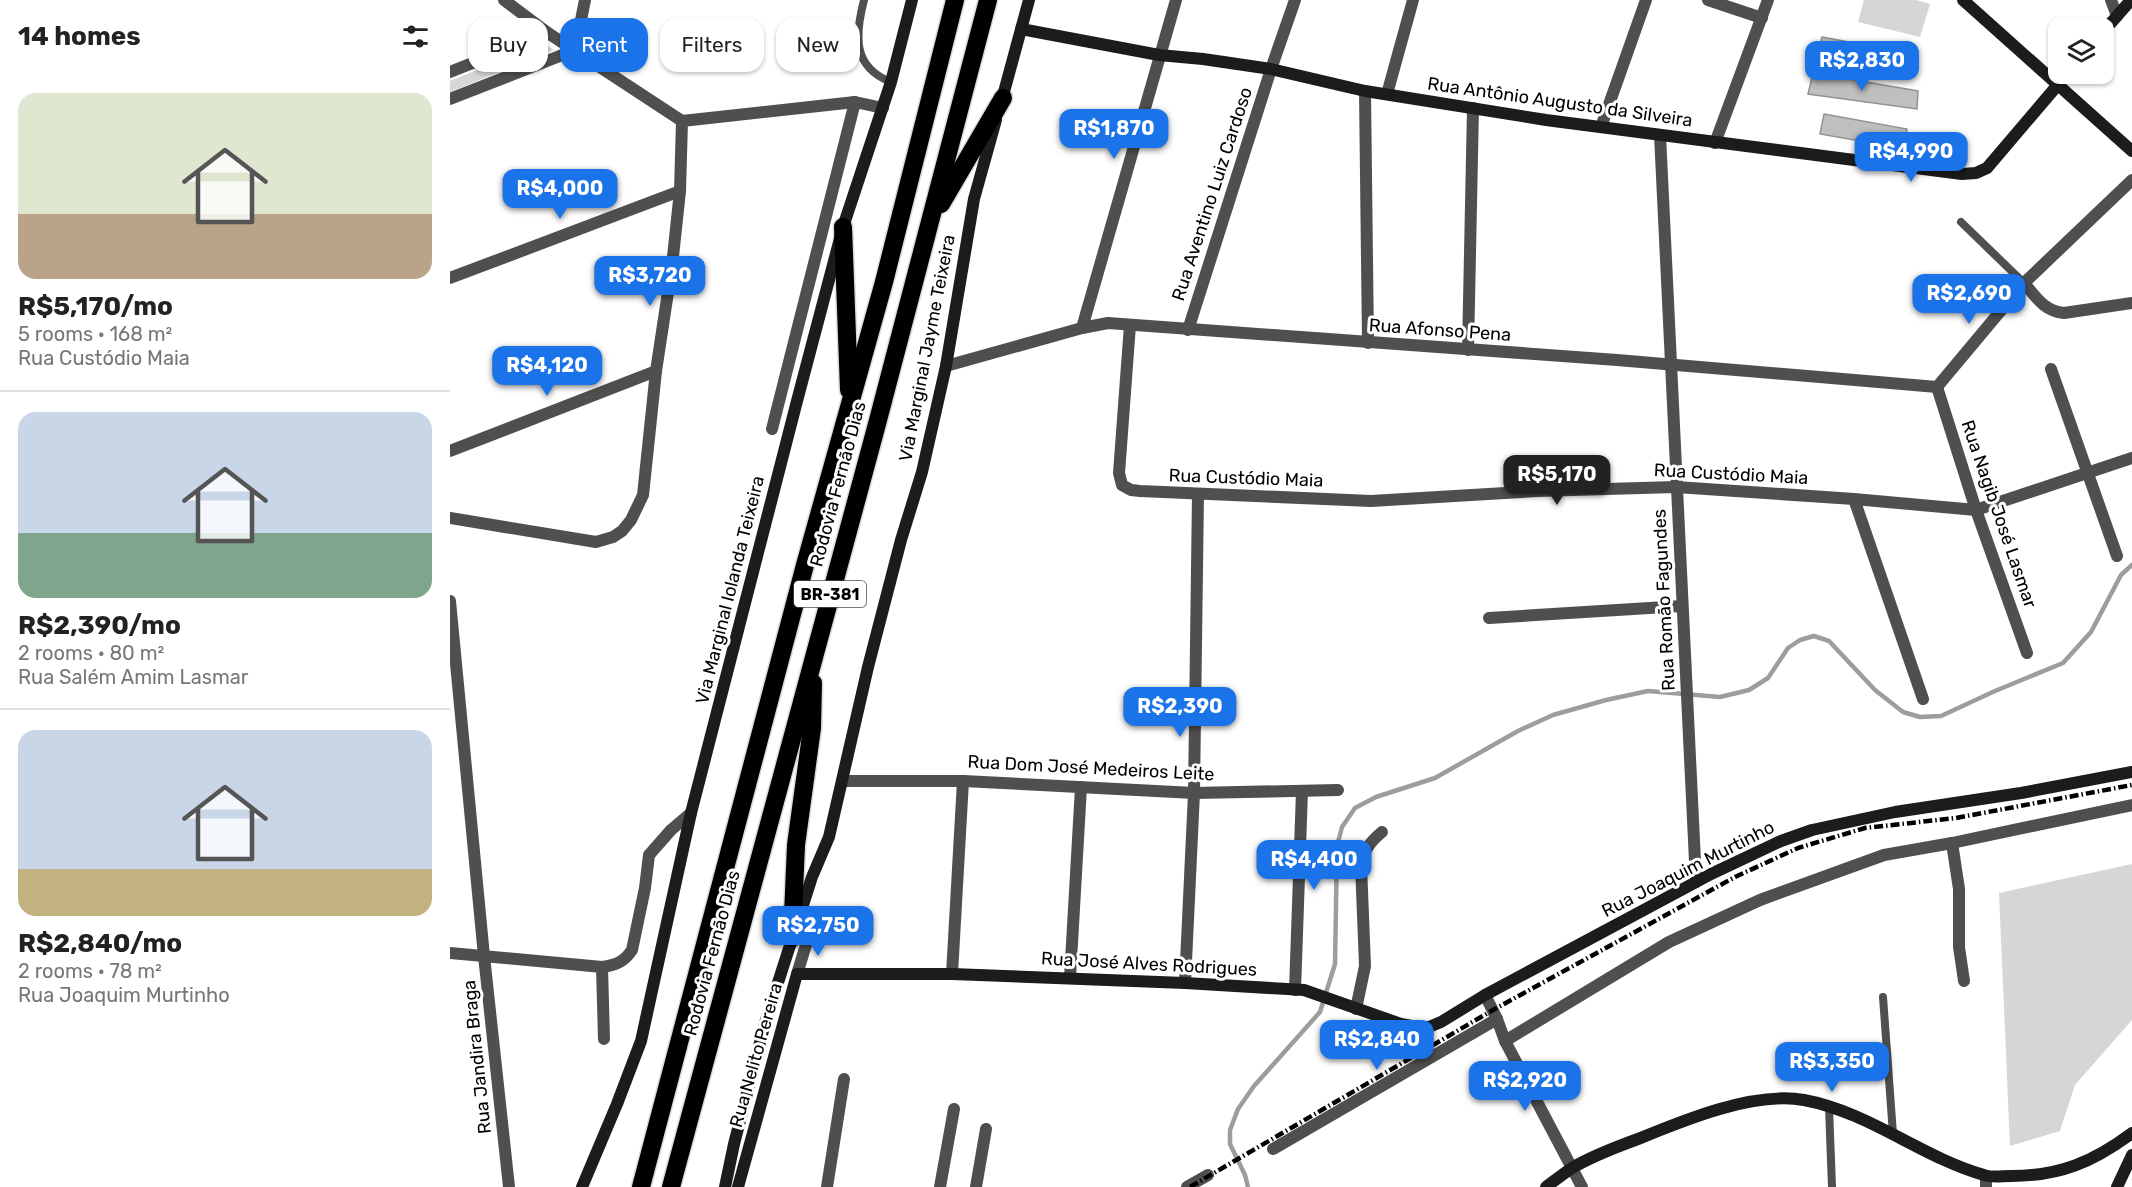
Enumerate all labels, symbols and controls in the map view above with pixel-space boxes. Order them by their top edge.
chip: Buy [468,18,548,72]
chip: Rent [560,18,648,72]
chip: Filters [660,18,764,72]
chip: New [776,18,860,72]
map controls [2048,18,2114,84]
button: layers [2048,18,2114,84]
icon: filters [399,20,432,53]
text: 14 homes [18,21,141,52]
pin: R$2,830 [1807,41,1917,92]
text: R$2,830 [1819,48,1905,72]
street label: Rua Antônio Augusto da Silveira [1426,73,1694,131]
street label: Rua Aventino Luiz Cardoso [1167,84,1257,304]
pin: R$1,870 [1059,109,1169,160]
text: R$1,870 [1073,116,1155,140]
icon: home [171,132,279,240]
pin: R$4,990 [1856,132,1966,183]
text: R$4,990 [1869,139,1953,163]
pin: R$4,000 [505,169,615,220]
text: R$4,000 [517,176,603,200]
street label: Via Marginal Jayme Teixeira [894,233,960,463]
pin: R$3,720 [595,256,705,307]
text: R$3,720 [608,263,692,287]
pin: R$2,690 [1914,274,2024,325]
text: R$2,690 [1926,281,2012,305]
text: R$5,170/mo [18,291,173,322]
street label: Rua Afonso Pena [1368,314,1512,346]
text: 5 rooms · 168 m² [18,322,172,346]
text: Rua Custódio Maia [18,346,190,370]
pin: R$4,120 [492,346,602,397]
text: R$4,120 [506,353,588,377]
street label: Rodovia Fernão Dias [805,399,871,569]
street label: Rua Nagib José Lasmar [1957,417,2042,611]
icon: home [171,451,279,559]
pin: R$5,170 [1502,455,1612,506]
street label: Rua Custódio Maia [1653,459,1809,489]
text: R$5,170 [1517,462,1597,486]
street label: Rua Custódio Maia [1168,464,1324,492]
street label: Via Marginal Iolanda Teixeira [691,473,769,707]
street label: Rua Romão Fagundes [1648,509,1680,691]
road number: BR-381 [794,581,866,607]
text: R$2,390/mo [18,610,181,641]
text: 2 rooms · 80 m² [18,641,164,665]
text: Rua Salém Amim Lasmar [18,665,248,689]
pin: R$2,390 [1125,687,1235,738]
text: R$2,390 [1137,694,1223,718]
street label: Rua Dom José Medeiros Leite [967,751,1215,785]
icon: home [171,769,279,877]
street label: Rua Joaquim Murtinho [1598,816,1778,922]
pin: R$4,400 [1259,840,1369,891]
text: R$4,400 [1271,847,1357,871]
street label: Rodovia Fernão Dias [679,868,745,1038]
pin: R$2,750 [763,906,873,957]
text: R$2,750 [776,913,860,937]
text: R$2,840/mo [18,928,182,959]
street label: Rua José Alves Rodrigues [1040,947,1258,981]
text: 2 rooms · 78 m² [18,959,162,983]
street label: Rua Jandira Braga [458,979,496,1135]
street label: Rua Nelito Pereira [725,980,787,1130]
text: Rua Joaquim Murtinho [18,983,230,1007]
pin: R$2,840 [1322,1020,1432,1071]
text: R$2,840 [1334,1027,1420,1051]
pin: R$3,350 [1777,1042,1887,1093]
text: R$3,350 [1789,1049,1875,1073]
pin: R$2,920 [1470,1061,1580,1112]
text: R$2,920 [1483,1068,1567,1092]

